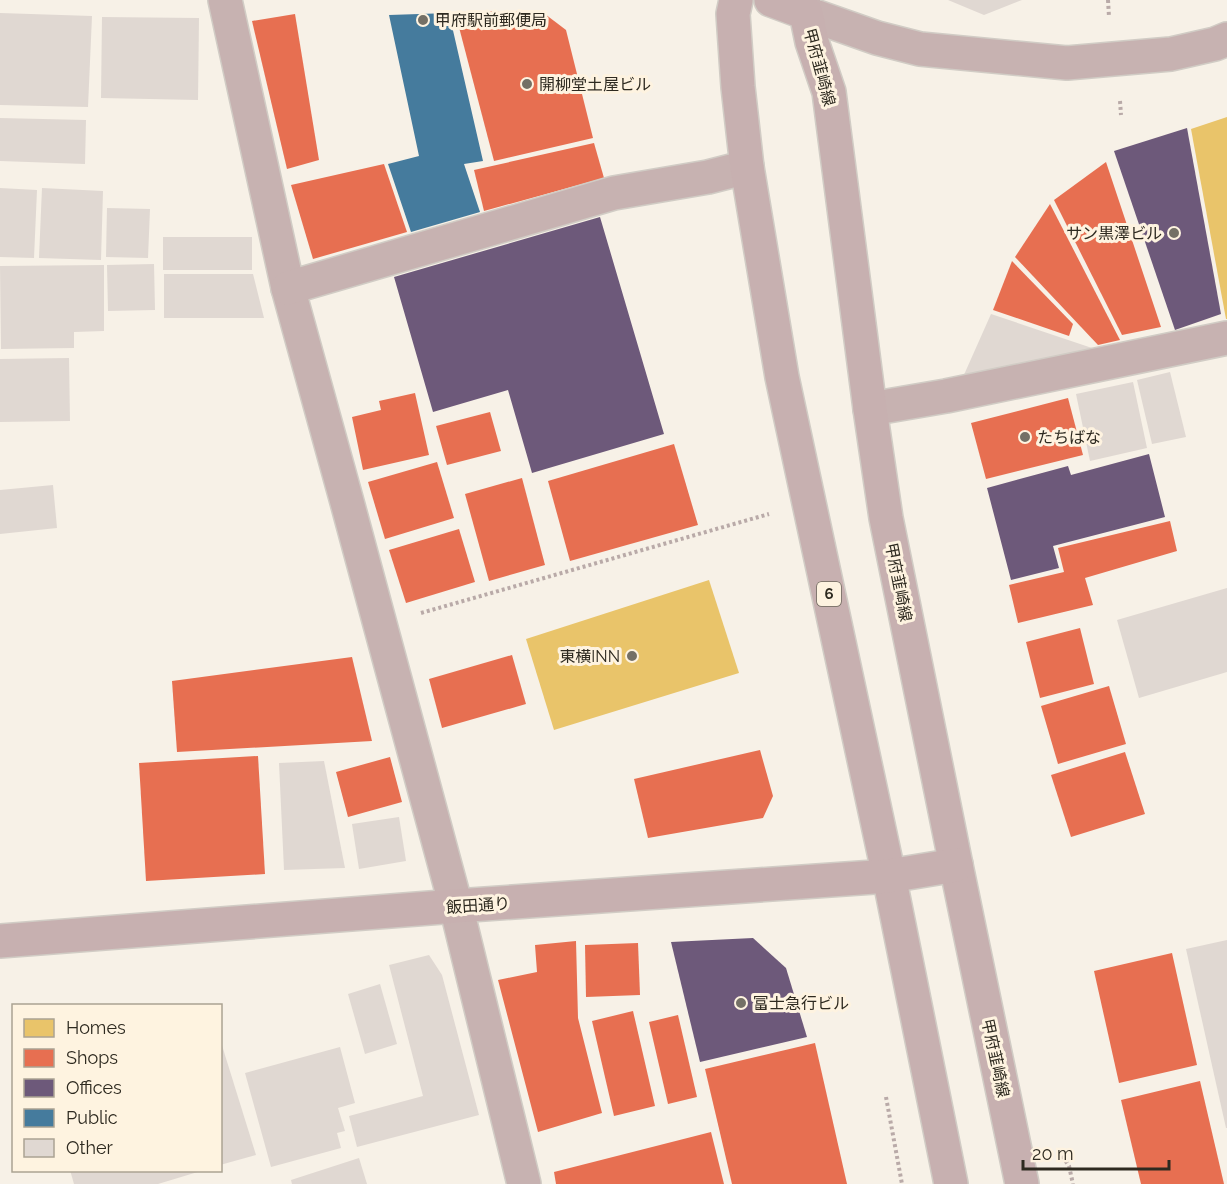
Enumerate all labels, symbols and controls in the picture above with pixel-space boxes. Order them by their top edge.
place label: 甲府駅前郵便局 [435,11,547,30]
marker: 甲府駅前郵便局 [416,13,430,27]
street label: 甲府韮崎線 [800,26,839,108]
place label: 開柳堂土屋ビル [539,75,651,94]
marker: 開柳堂土屋ビル [520,77,534,91]
place label: サン黒澤ビル [1066,224,1162,243]
marker: サン黒澤ビル [1167,226,1181,240]
place label: たちばな [1037,428,1101,447]
marker: たちばな [1018,430,1032,444]
street label: 甲府韮崎線 [882,541,915,623]
road number: 6 [817,582,841,606]
place label: 東横INN [559,647,620,666]
marker: 東横INN [625,649,639,663]
street label: 飯田通り [445,894,511,917]
place label: 富士急行ビル [753,994,849,1013]
marker: 富士急行ビル [734,996,748,1010]
legend [12,1004,222,1172]
text: Homes [66,1017,126,1038]
street label: 甲府韮崎線 [978,1017,1013,1099]
text: Shops [66,1047,118,1068]
text: Offices [66,1077,122,1098]
text: Public [66,1107,118,1128]
scale bar [1023,1133,1168,1171]
text: Other [66,1137,114,1158]
text: 20 m [1032,1143,1074,1164]

